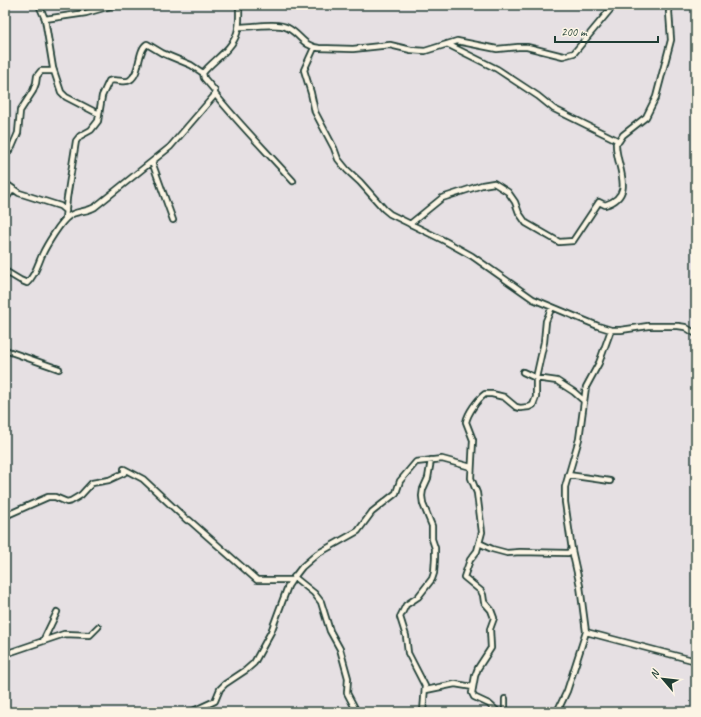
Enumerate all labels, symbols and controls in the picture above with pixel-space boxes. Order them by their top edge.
scale bar [555,18,658,44]
text: 200 m [561,24,588,40]
north arrow [643,659,683,699]
text: N [646,666,663,681]

